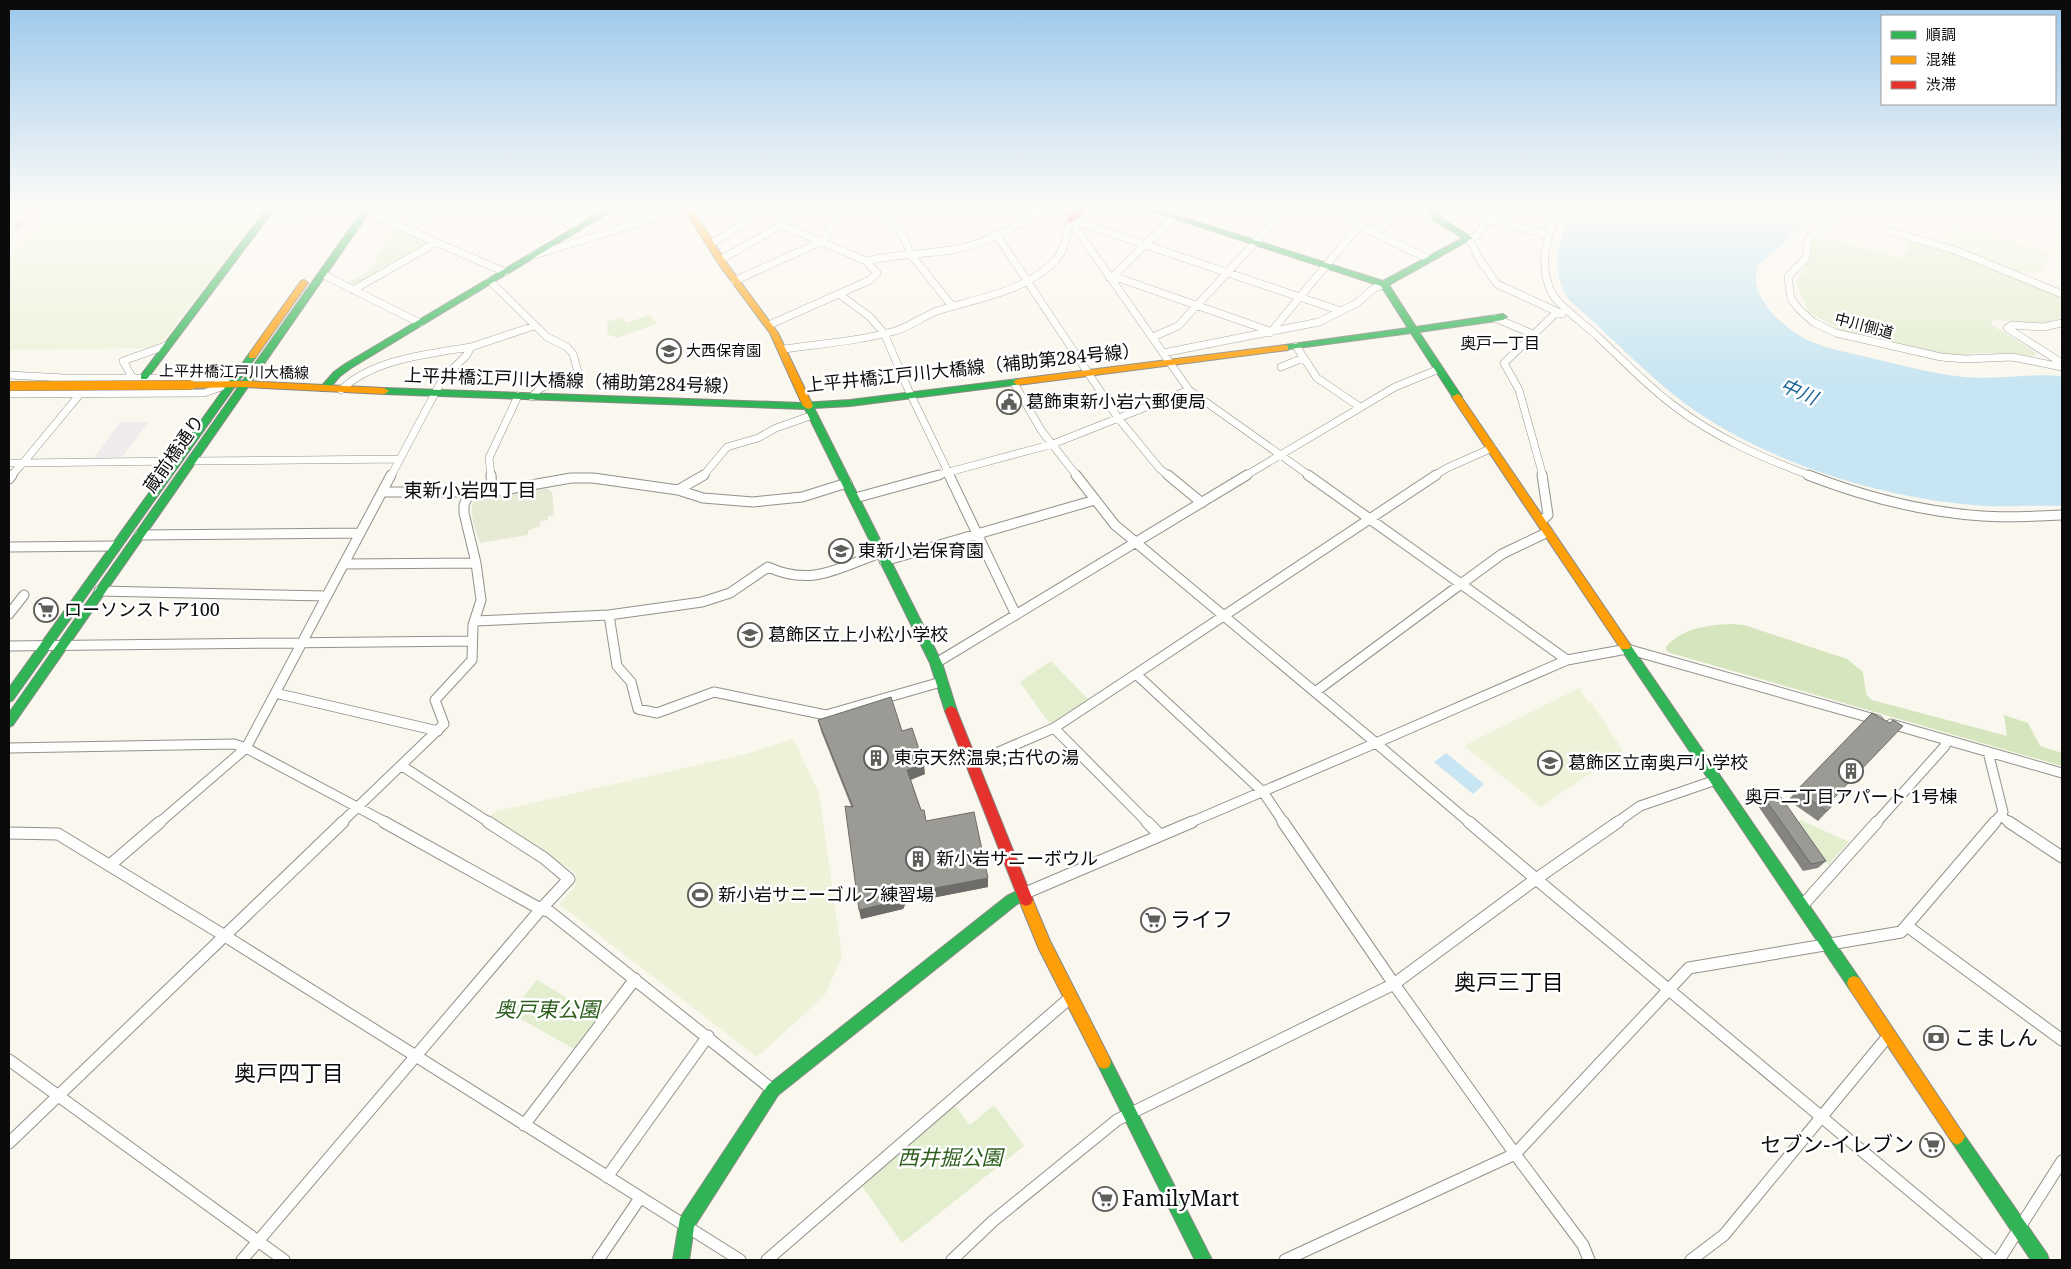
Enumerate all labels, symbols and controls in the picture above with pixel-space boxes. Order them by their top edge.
legend [1881,15,2056,105]
text: 順調 [1926,24,1956,44]
text: 混雑 [1926,49,1956,69]
text: 渋滞 [1926,74,1956,94]
street label: 中川側道 [1833,308,1896,342]
district label: 奥戸一丁目 [1460,332,1540,354]
school or university icon: 大西保育園 [656,338,682,364]
street label: 上平井橋江戸川大橋線（補助第284号線） [804,338,1141,397]
place label: 大西保育園 [686,340,761,360]
street label: 上平井橋江戸川大橋線 [159,360,309,382]
street label: 上平井橋江戸川大橋線（補助第284号線） [404,362,740,398]
water label: 中川 [1776,371,1823,411]
public building icon: 葛飾東新小岩六郵便局 [996,389,1022,415]
place label: 葛飾東新小岩六郵便局 [1026,389,1206,413]
street label: 蔵前橋通り [138,410,209,497]
district label: 東新小岩四丁目 [403,477,537,503]
school or university icon: 東新小岩保育園 [828,538,854,564]
place label: 東新小岩保育園 [858,538,984,562]
supermarket icon: ローソンストア100 [33,597,59,623]
place label: ローソンストア100 [64,597,220,621]
school or university icon: 葛飾区立上小松小学校 [737,622,763,648]
place label: 葛飾区立上小松小学校 [768,622,948,646]
building icon: 東京天然温泉;古代の湯 [863,745,889,771]
place label: 東京天然温泉;古代の湯 [894,745,1079,769]
school or university icon: 葛飾区立南奥戸小学校 [1537,750,1563,776]
place label: 葛飾区立南奥戸小学校 [1568,750,1748,774]
building icon: 奥戸二丁目アパート 1号棟 [1838,758,1864,784]
place label: 奥戸二丁目アパート 1号棟 [1745,784,1957,808]
building icon: 新小岩サニーボウル [905,846,931,872]
place label: 新小岩サニーボウル [936,846,1098,870]
sports icon: 新小岩サニーゴルフ練習場 [687,882,713,908]
place label: 新小岩サニーゴルフ練習場 [718,882,934,906]
place label: ライフ [1170,905,1233,933]
supermarket icon: ライフ [1140,907,1166,933]
district label: 奥戸三丁目 [1454,966,1564,996]
park label: 奥戸東公園 [495,995,602,1023]
place label: こましん [1954,1023,2038,1051]
bank icon: こましん [1923,1025,1949,1051]
district label: 奥戸四丁目 [234,1057,344,1087]
place label: セブン-イレブン [1760,1130,1914,1158]
supermarket icon: セブン-イレブン [1919,1132,1945,1158]
park label: 西井掘公園 [898,1143,1005,1171]
place label: FamilyMart [1122,1184,1239,1212]
supermarket icon: FamilyMart [1092,1186,1118,1212]

